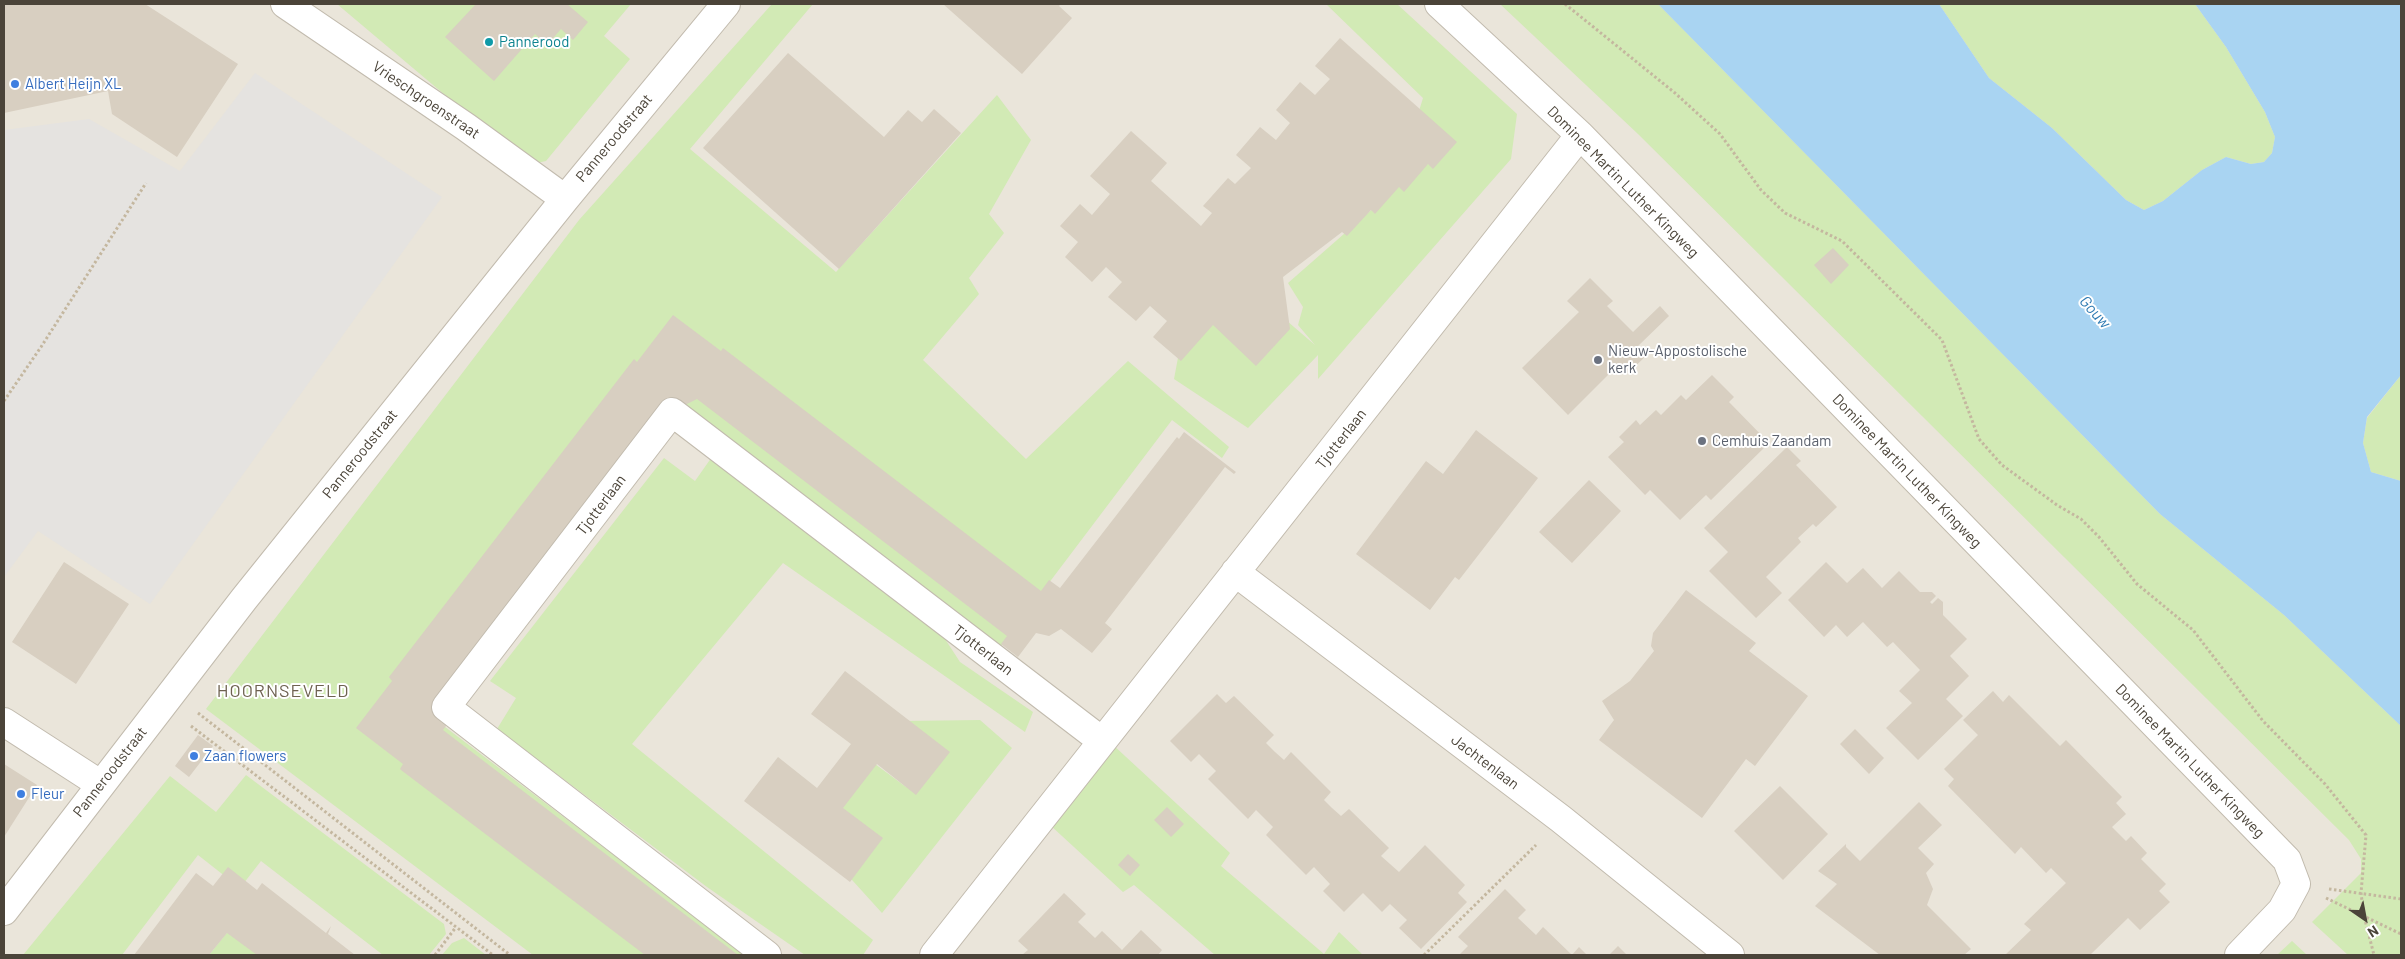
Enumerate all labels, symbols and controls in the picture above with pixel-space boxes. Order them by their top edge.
place label: Pannerood [499,33,569,51]
marker: Pannerood [483,36,495,48]
street label: Vrieschgroenstraat [369,57,483,143]
place label: Albert Heijn XL [25,75,122,93]
marker: Albert Heijn XL [9,78,21,90]
street label: Panneroodstraat [572,90,656,186]
street label: Dominee Martin Luther Kingweg [1543,102,1703,262]
water label: Gouw [2075,292,2115,332]
place label: Nieuw-Appostolische kerk [1608,342,1747,377]
marker: Nieuw-Appostolische kerk [1592,354,1604,366]
street label: Dominee Martin Luther Kingweg [1829,390,1985,552]
street label: Tjotterlaan [1312,405,1370,473]
street label: Panneroodstraat [319,406,401,502]
place label: Cemhuis Zaandam [1712,432,1831,450]
marker: Cemhuis Zaandam [1696,435,1708,447]
street label: Tjotterlaan [572,471,630,539]
street label: Tjotterlaan [949,621,1017,679]
district label: HOORNSEVELD [215,680,351,702]
street label: Dominee Martin Luther Kingweg [2112,680,2268,842]
street label: Panneroodstraat [69,723,151,821]
street label: Jachtenlaan [1447,731,1523,793]
place label: Zaan flowers [204,747,286,765]
marker: Zaan flowers [188,750,200,762]
place label: Fleur [31,785,64,803]
marker: Fleur [15,788,27,800]
north arrow [2340,894,2390,944]
text: N [2365,922,2382,942]

